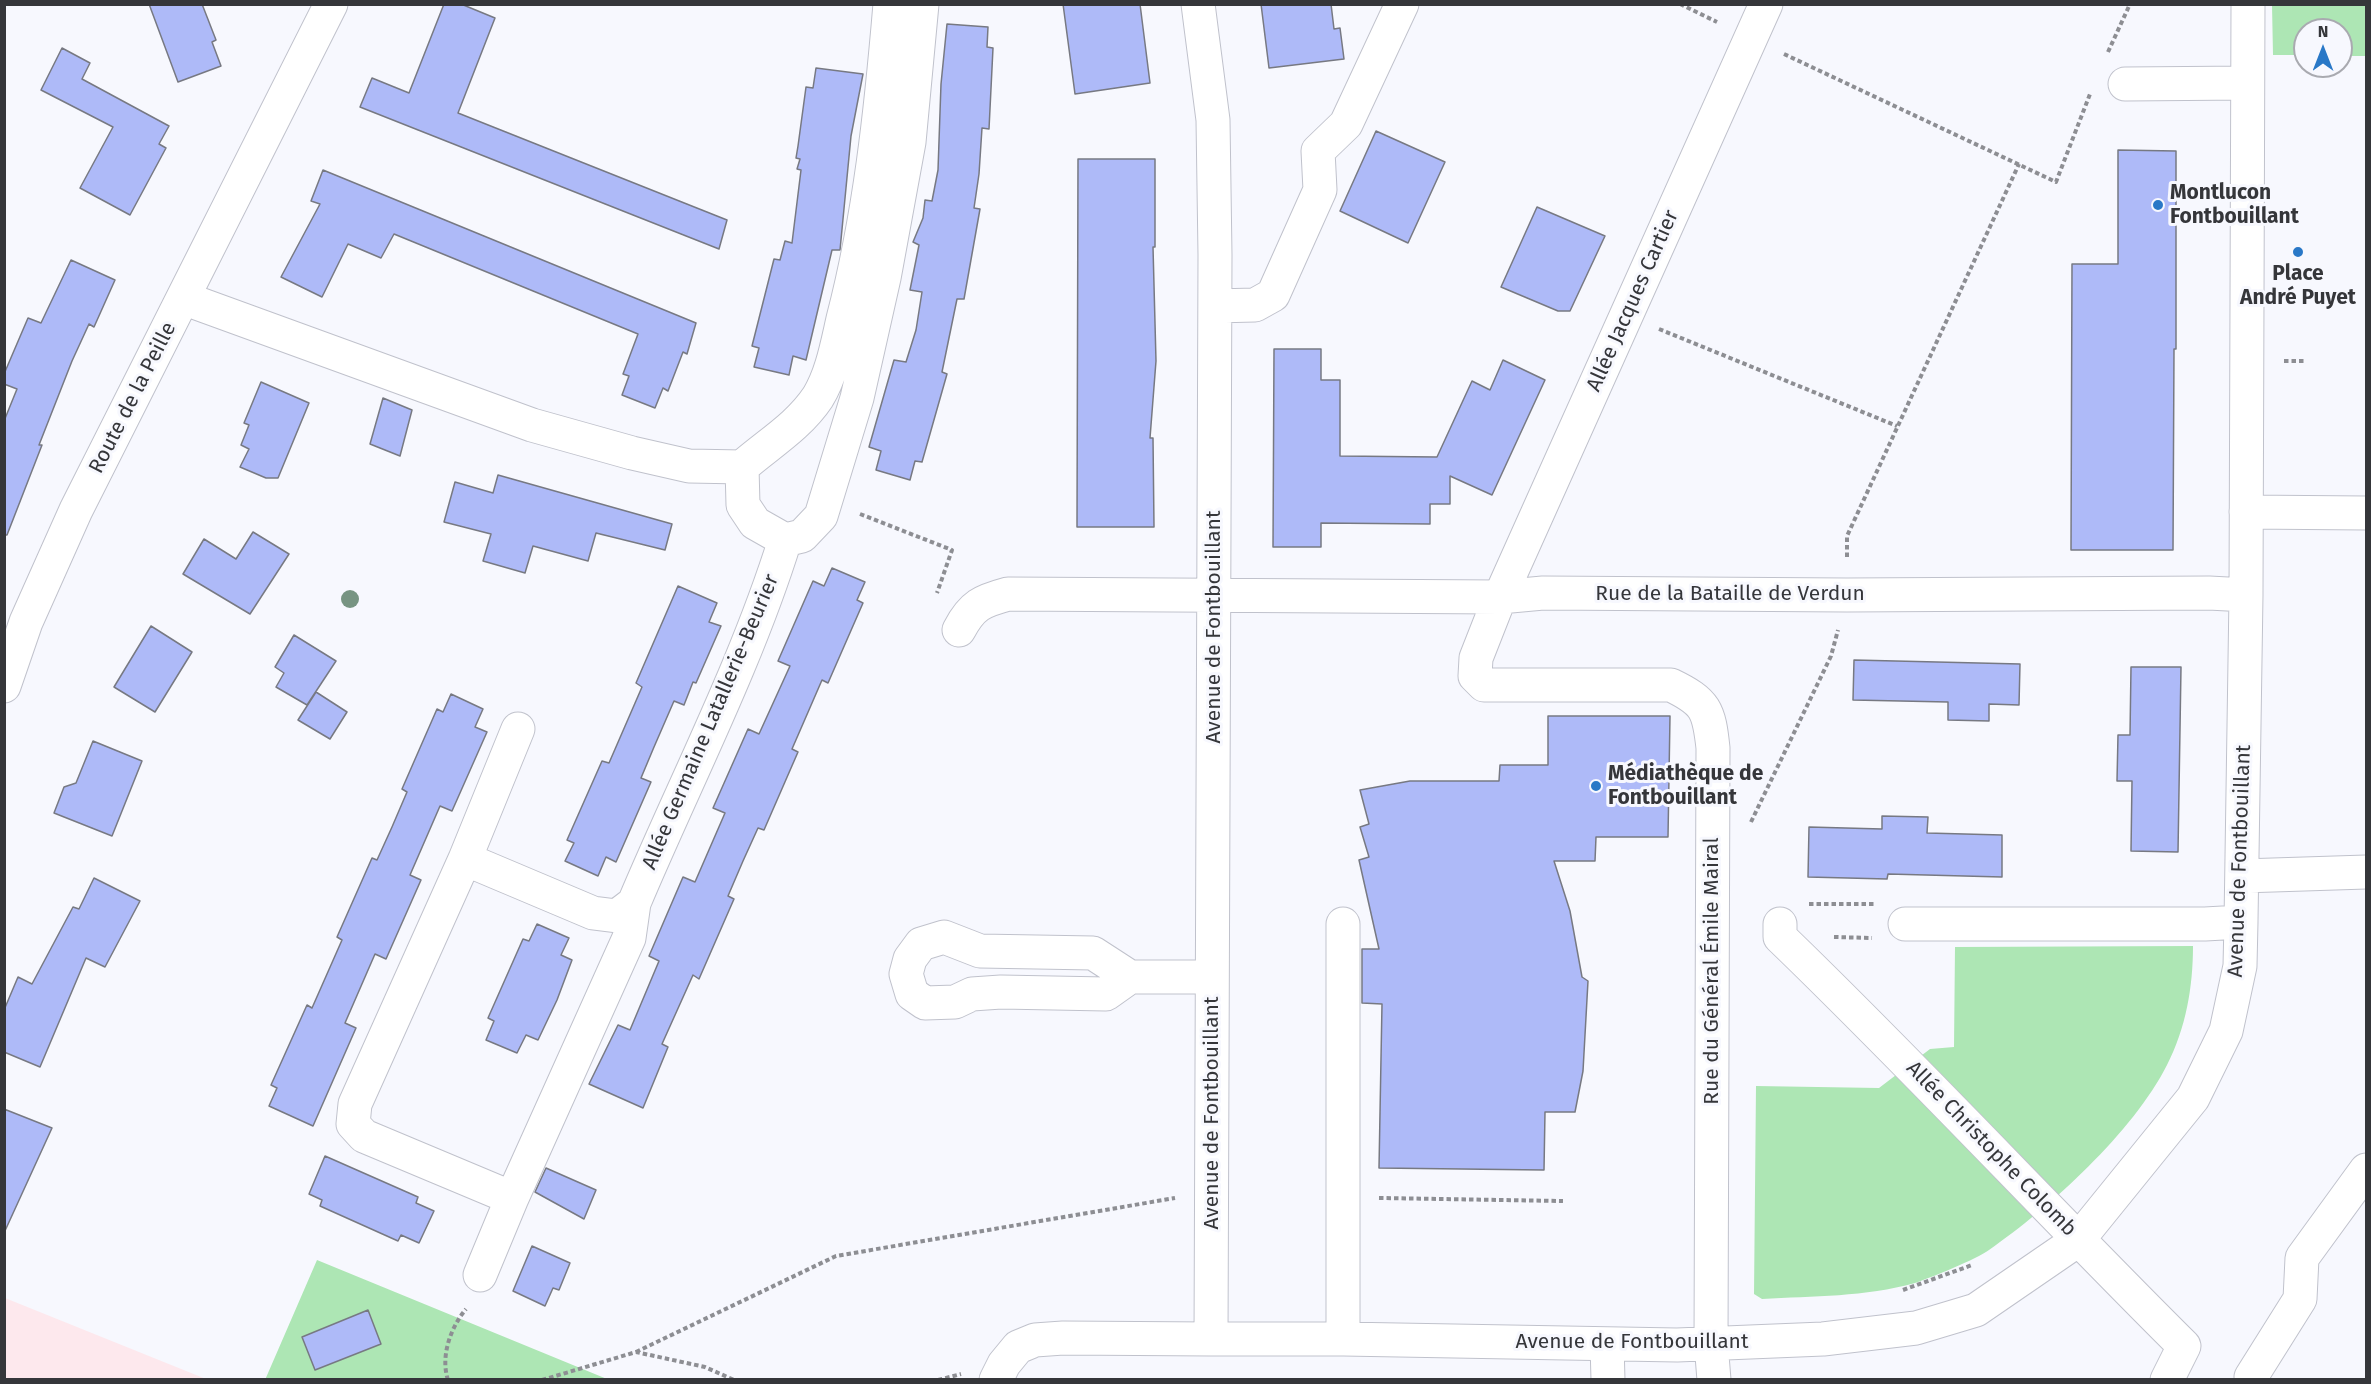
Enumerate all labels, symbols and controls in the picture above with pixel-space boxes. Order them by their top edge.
north arrow [2293,18,2353,78]
text: N [2318,22,2328,41]
place label: Montlucon Fontbouillant [2170,180,2299,230]
marker: Montlucon Fontbouillant [2151,198,2165,212]
street label: Allée Jacques Cartier [1582,206,1684,396]
marker: Place André Puyet [2291,245,2305,259]
place label: Place André Puyet [2240,261,2356,311]
street label: Route de la Peille [84,318,182,478]
street label: Avenue de Fontbouillant [1201,511,1227,743]
street label: Allée Germaine Latallerie-Beurier [637,571,785,873]
street label: Rue de la Bataille de Verdun [1595,581,1865,607]
street label: Avenue de Fontbouillant [2223,744,2257,978]
place label: Médiathèque de Fontbouillant [1608,761,1763,811]
marker: Médiathèque de Fontbouillant [1589,779,1603,793]
street label: Rue du Général Émile Mairal [1699,837,1725,1105]
street label: Avenue de Fontbouillant [1199,997,1225,1229]
street label: Allée Christophe Colomb [1901,1056,2081,1242]
street label: Avenue de Fontbouillant [1516,1329,1748,1355]

